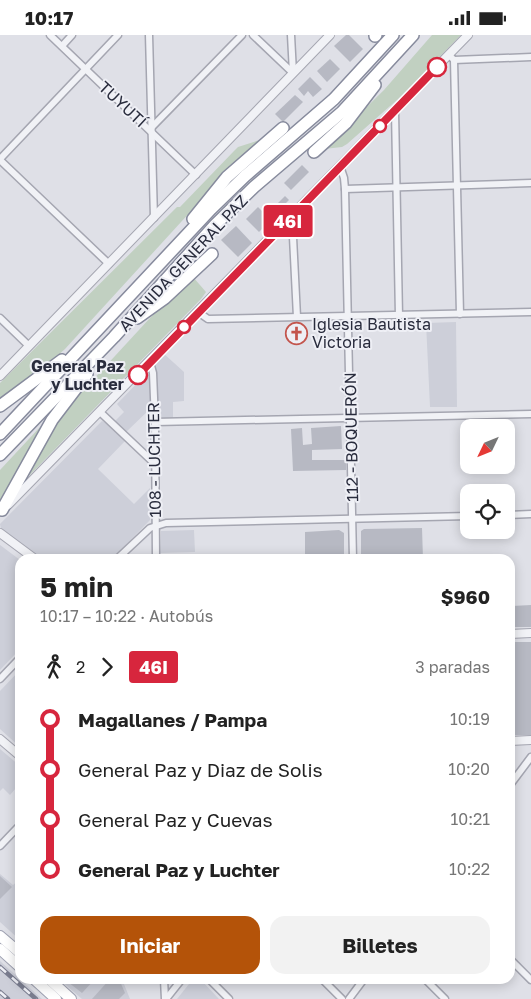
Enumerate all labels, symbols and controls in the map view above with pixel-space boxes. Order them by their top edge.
text: 10:17 [25,6,73,29]
unlabelled marker [427,57,447,77]
street label: TUYUTÍ [95,77,152,132]
unlabelled marker [373,119,387,133]
street label: AVENIDA GENERAL PAZ [114,190,252,336]
line badge: 46I [259,205,317,237]
text: 46I [274,210,302,232]
place label: Iglesia Bautista Victoria [312,314,431,352]
unlabelled marker [177,320,191,334]
church icon: Iglesia Bautista Victoria [284,321,308,345]
place label: General Paz y Luchter [31,356,124,394]
marker: General Paz y Luchter [128,365,148,385]
street label: 112 - BOQUERÓN [340,372,362,502]
street label: 108 - LUCHTER [143,402,165,518]
north arrow [460,419,515,474]
map controls [460,419,515,539]
button: locate [460,484,515,539]
text: 5 min [40,570,113,603]
text: $960 [441,585,490,608]
text: 10:17 – 10:22 · Autobús [40,606,213,626]
icon: walk [40,653,68,681]
icon: forward [93,653,121,681]
text: 46I [139,656,168,678]
text: 2 [76,657,85,677]
text: 3 paradas [415,657,490,677]
text: Magallanes / Pampa [78,708,267,731]
text: 10:19 [450,709,490,729]
text: General Paz y Diaz de Solis [78,758,323,781]
text: 10:20 [448,759,490,779]
text: General Paz y Cuevas [78,808,273,831]
text: 10:21 [450,809,490,829]
text: General Paz y Luchter [78,858,280,881]
text: 10:22 [449,859,490,879]
button: Iniciar [40,916,260,974]
button: Billetes [270,916,490,974]

